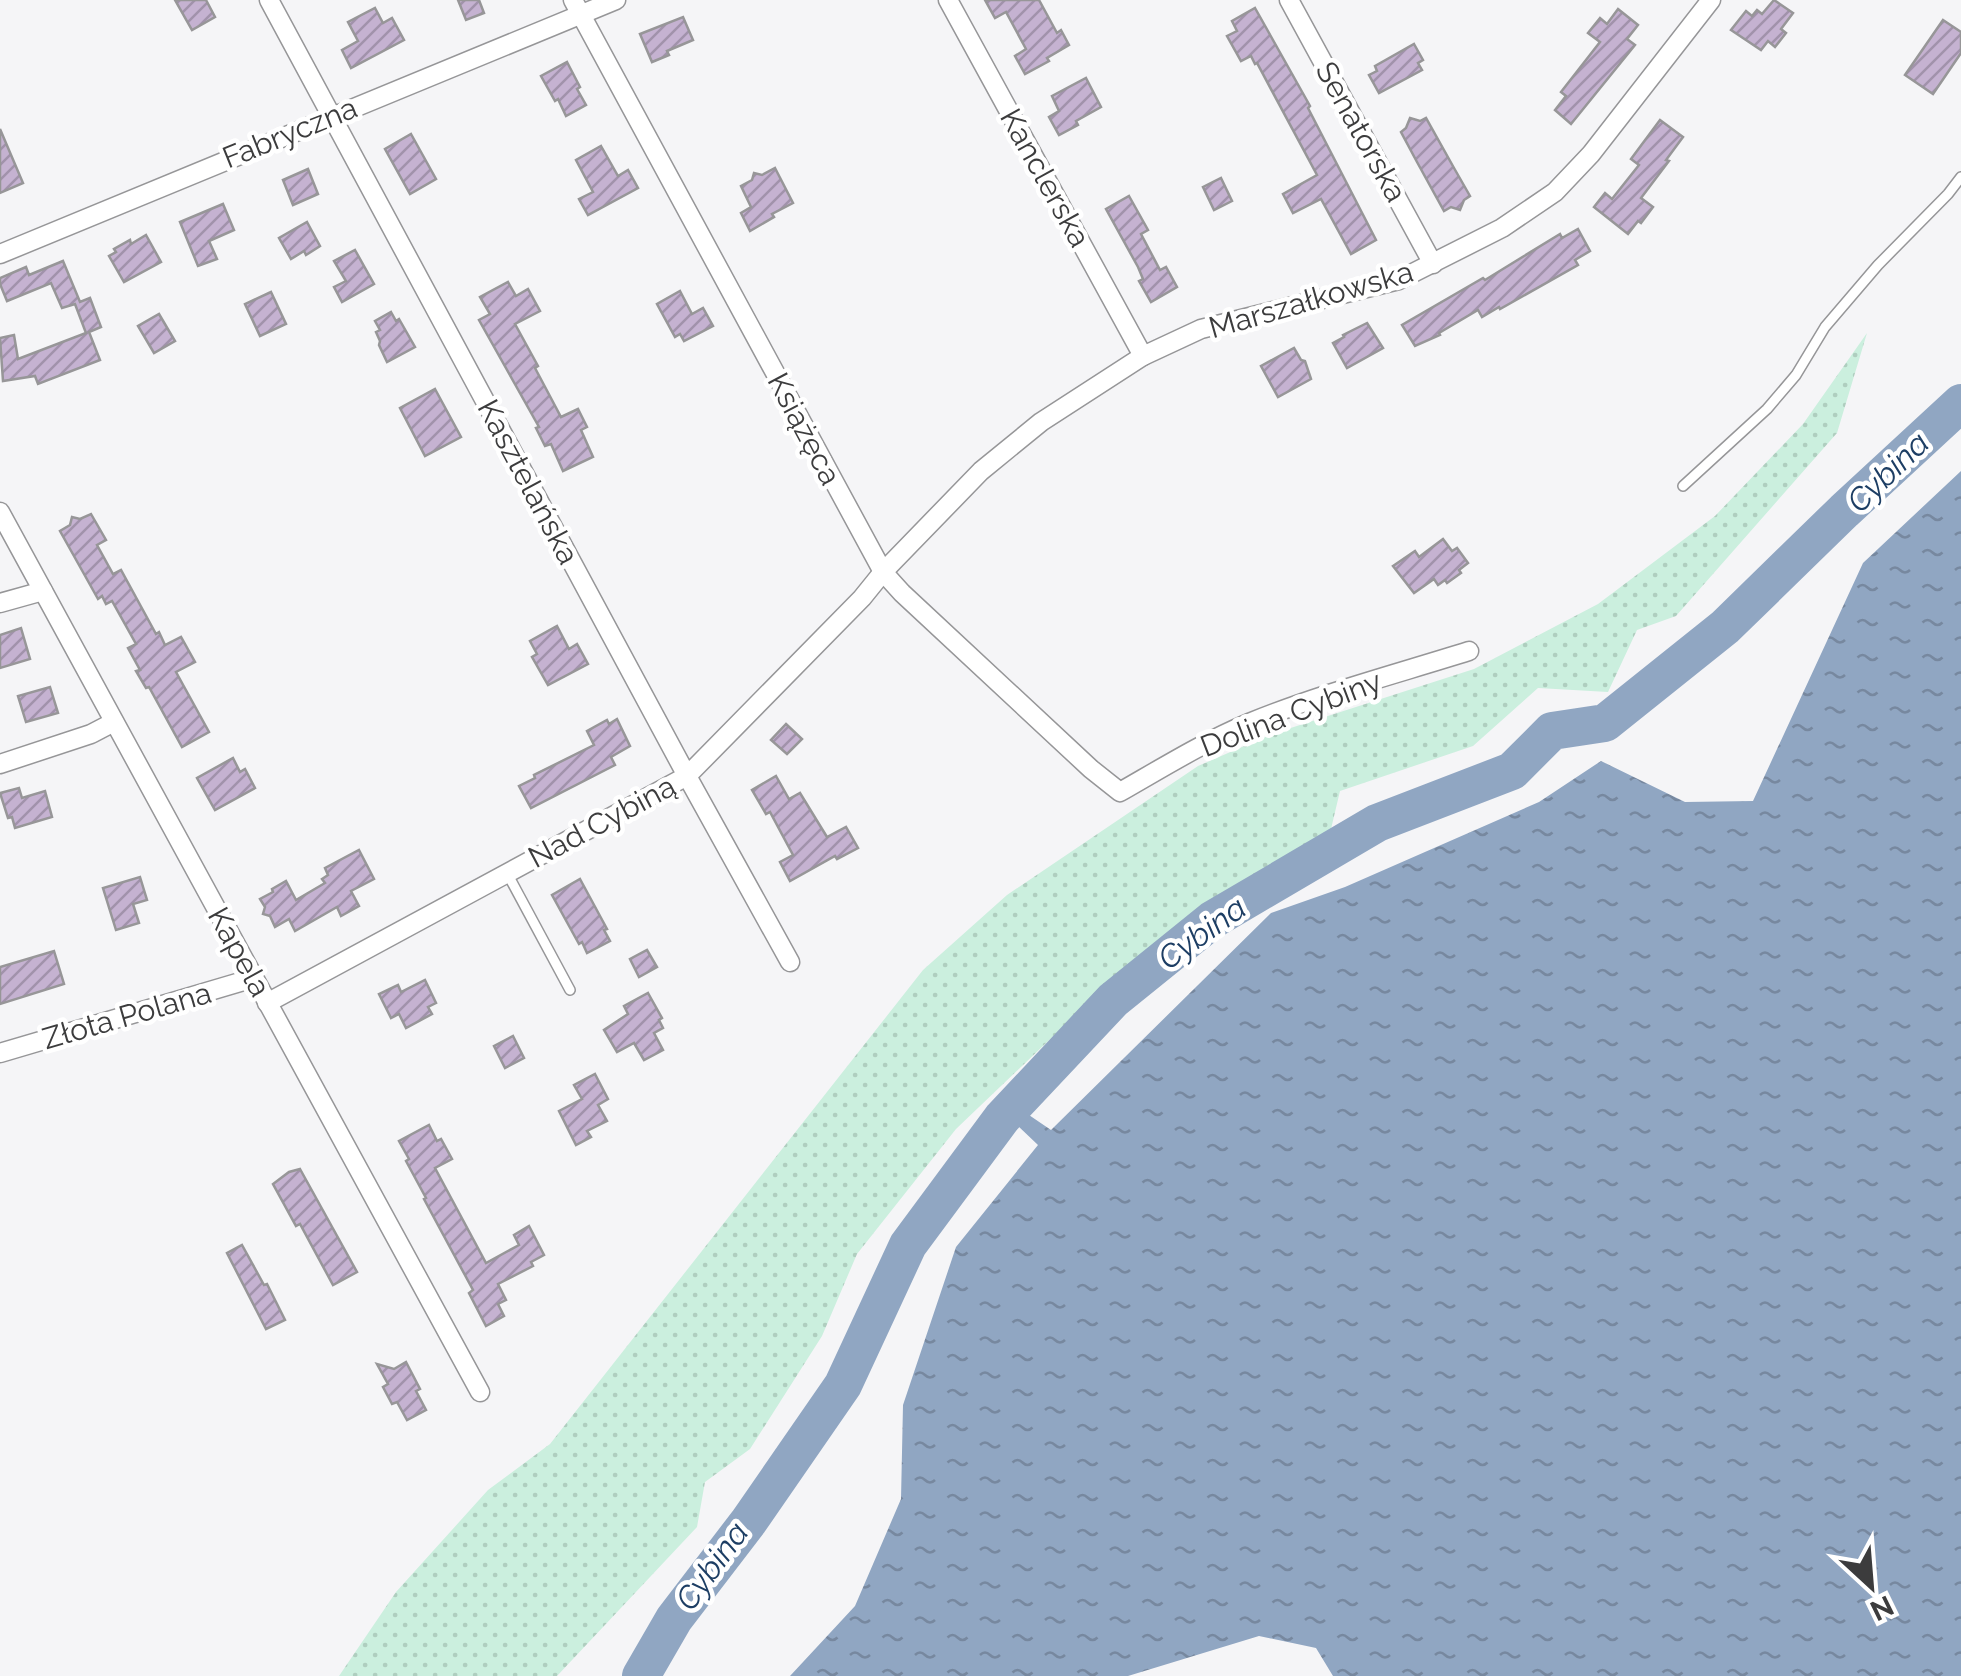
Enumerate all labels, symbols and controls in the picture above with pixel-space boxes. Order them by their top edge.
street label: Senatorska [1309,56,1414,208]
street label: Fabryczna [217,90,362,175]
street label: Kanclerska [993,103,1098,253]
street label: Marszałkowska [1205,254,1417,345]
street label: Książęca [760,367,848,491]
street label: Kasztelańska [471,394,586,570]
water label: Cybina [1839,424,1936,519]
street label: Dolina Cybiny [1195,663,1386,764]
street label: Nad Cybiną [522,768,681,875]
water label: Cybina [1151,888,1253,977]
street label: Kapela [201,901,278,1002]
street label: Złota Polana [38,975,215,1056]
water label: Cybina [667,1515,756,1617]
north arrow [1821,1536,1921,1636]
text: N [1865,1589,1899,1628]

